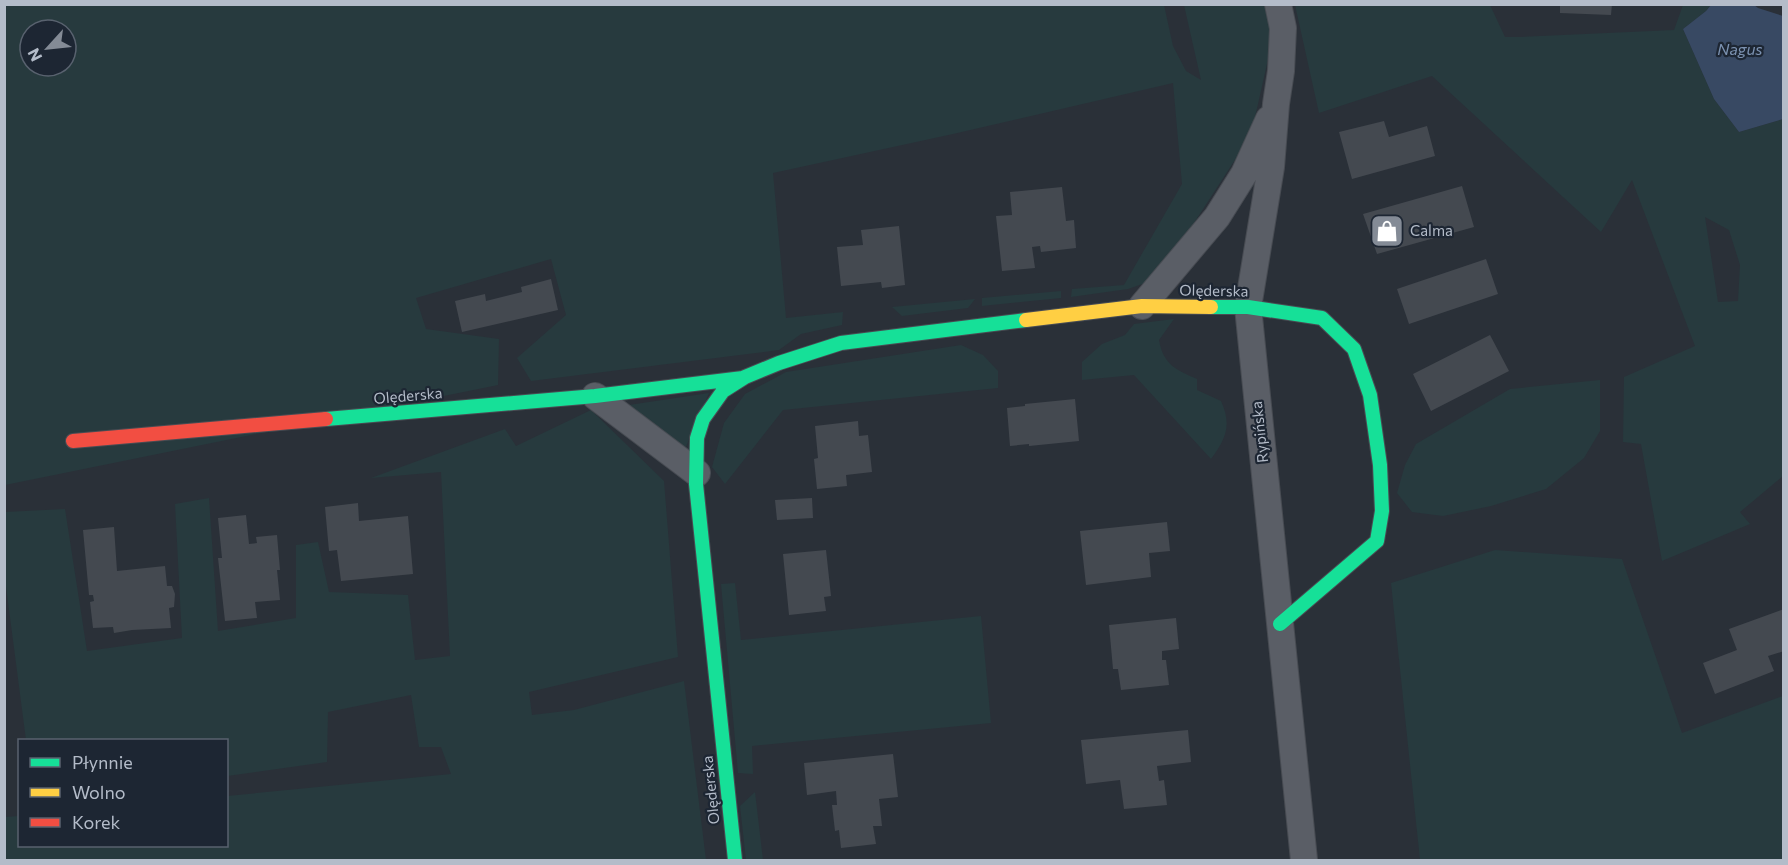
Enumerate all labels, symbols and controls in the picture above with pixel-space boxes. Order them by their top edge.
north arrow [18,18,78,78]
water label: Nagus [1717,39,1763,58]
text: N [23,45,45,65]
shop icon: Calma [1369,213,1405,249]
place label: Calma [1410,221,1453,239]
street label: Olęderska [1179,280,1249,300]
street label: Olęderska [373,383,443,407]
street label: Rypińska [1247,400,1271,464]
legend [18,739,228,847]
text: Płynnie [72,751,133,773]
street label: Olęderska [697,755,723,825]
text: Wolno [72,781,126,803]
text: Korek [72,811,121,833]

